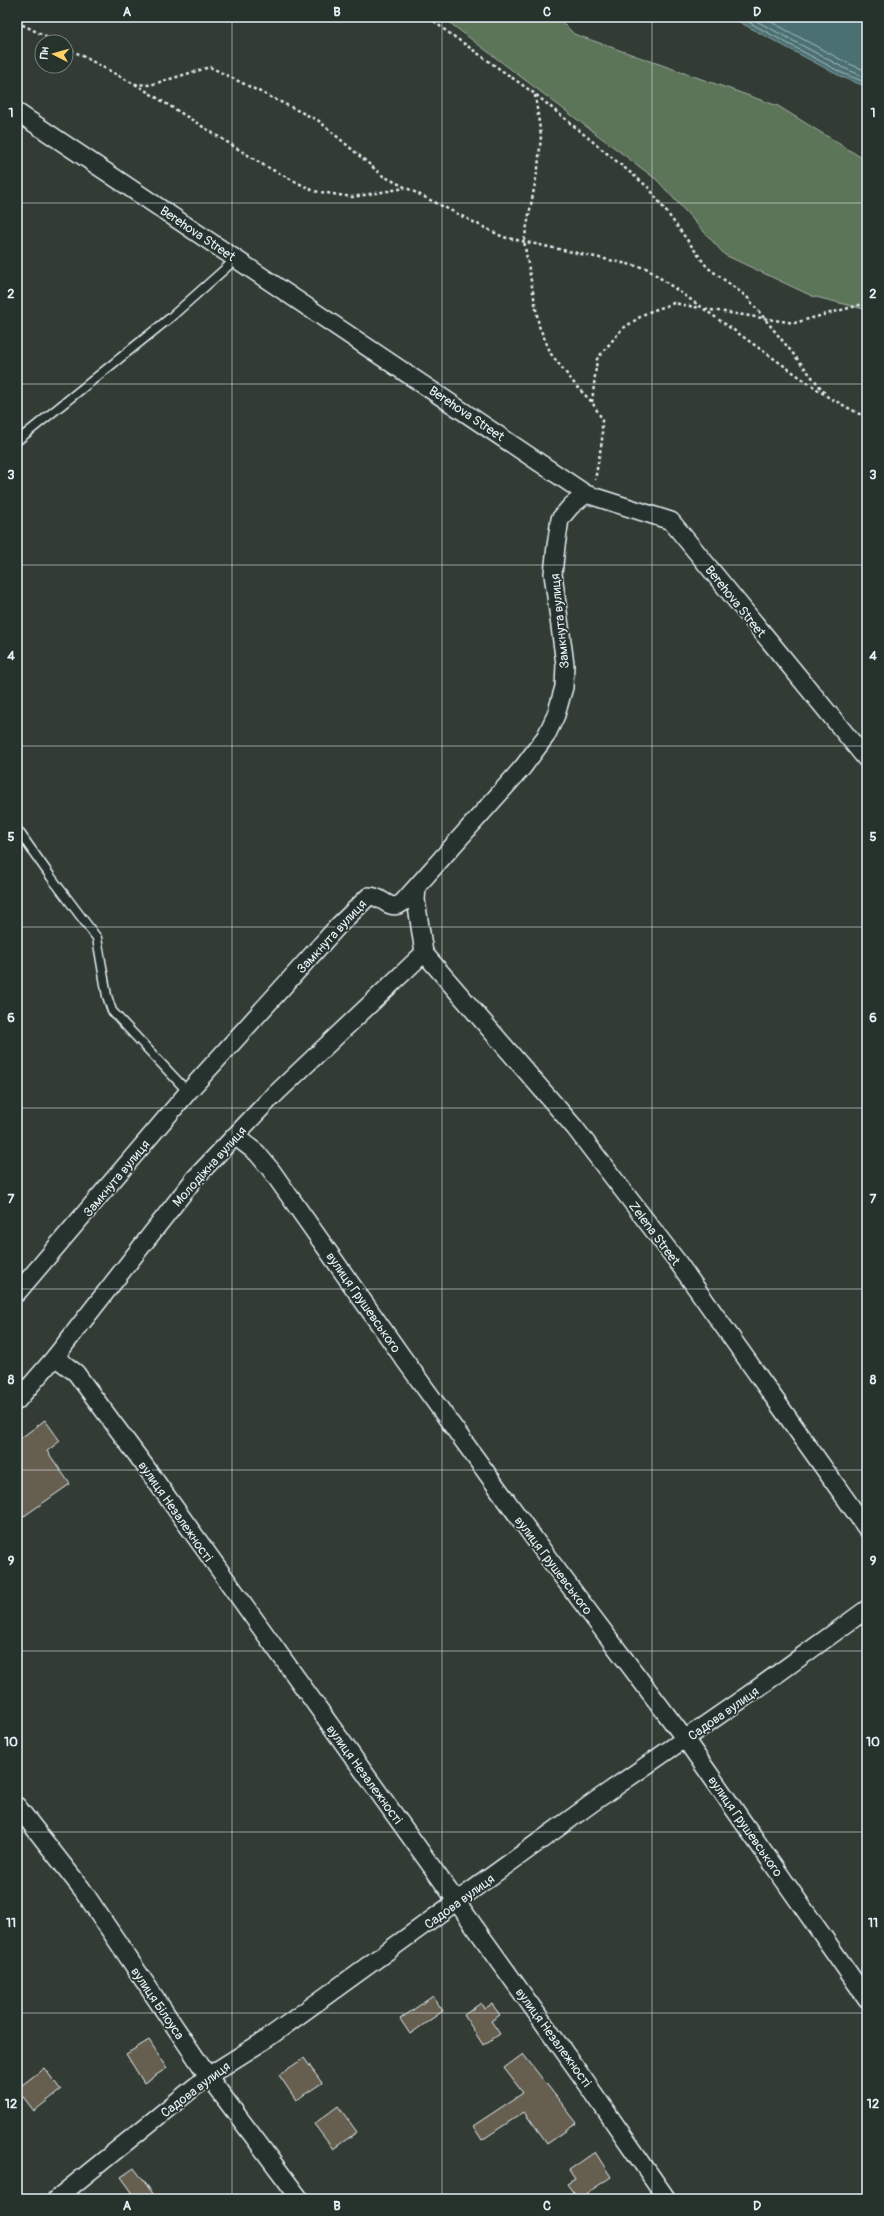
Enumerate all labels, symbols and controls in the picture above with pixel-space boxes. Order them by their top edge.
text: A [123,4,132,20]
text: B [333,4,341,20]
text: C [543,4,551,20]
text: D [753,4,761,20]
north arrow [34,34,74,74]
text: Пн [37,46,52,60]
text: 1 [8,105,14,121]
text: 1 [870,105,876,121]
street label: Berehova Street [157,203,239,265]
text: 2 [7,286,15,302]
text: 2 [869,286,877,302]
street label: Berehova Street [426,383,508,445]
text: 3 [7,467,15,483]
text: 3 [869,467,877,483]
street label: Berehova Street [701,563,769,641]
street label: Замкнута вулиця [547,573,573,669]
text: 4 [7,648,15,664]
text: 4 [869,648,877,664]
text: 5 [7,829,15,845]
text: 5 [869,829,877,845]
street label: Замкнута вулиця [293,896,370,977]
text: 6 [7,1010,15,1026]
text: 6 [869,1010,877,1026]
street label: Молодіжна вулиця [169,1123,250,1210]
street label: Замкнута вулиця [80,1137,154,1220]
text: 7 [8,1191,15,1207]
text: 7 [870,1191,877,1207]
street label: Zelena Street [625,1198,684,1269]
street label: вулиця Грушевського [322,1249,404,1356]
text: 8 [8,1372,15,1388]
text: 8 [870,1372,877,1388]
street label: вулиця Незалежності [135,1458,216,1565]
street label: вулиця Грушевського [511,1513,595,1618]
text: 9 [8,1553,15,1569]
text: 9 [870,1553,877,1569]
street label: Садова вулиця [685,1683,762,1744]
street label: вулиця Незалежності [323,1722,406,1827]
text: 10 [4,1734,18,1750]
text: 10 [866,1734,880,1750]
street label: вулиця Грушевського [704,1773,786,1880]
street label: Садова вулиця [421,1871,498,1933]
text: 11 [6,1915,16,1931]
text: 11 [868,1915,878,1931]
street label: вулиця Білоуса [127,1964,187,2043]
street label: вулиця Незалежності [512,1985,595,2090]
street label: Садова вулиця [158,2058,234,2121]
text: 12 [5,2096,17,2112]
text: 12 [867,2096,879,2112]
text: A [123,2198,132,2214]
text: B [333,2198,341,2214]
text: C [543,2198,551,2214]
text: D [753,2198,761,2214]

